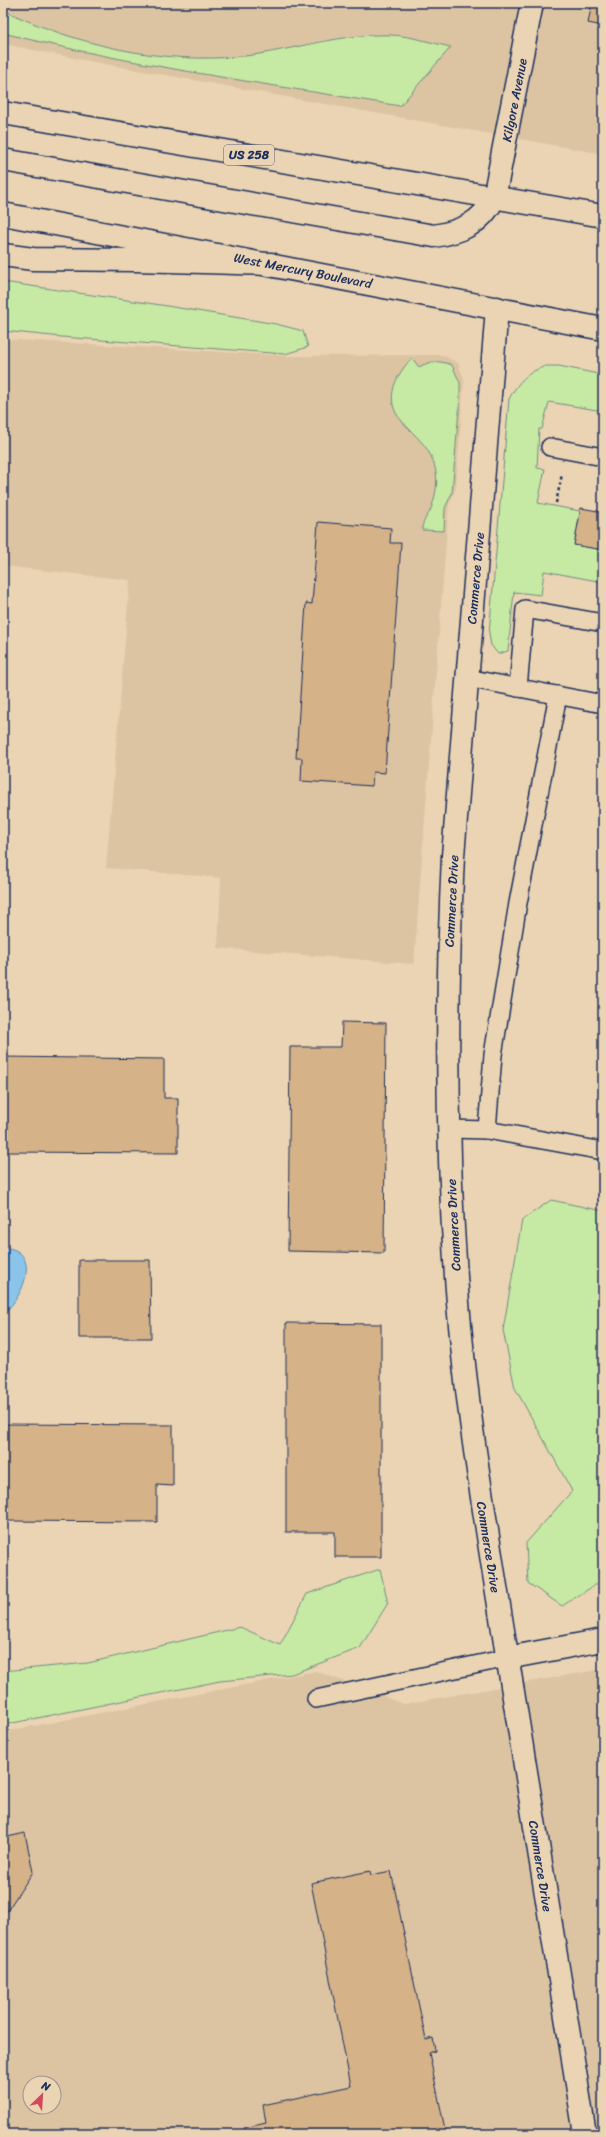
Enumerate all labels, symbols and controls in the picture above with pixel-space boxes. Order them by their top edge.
street label: Kilgore Avenue [495,56,534,144]
road number: US 258 [224,145,274,165]
street label: West Mercury Boulevard [232,246,375,295]
street label: Commerce Drive [460,531,491,625]
street label: Commerce Drive [438,854,465,948]
street label: Commerce Drive [440,1178,467,1272]
street label: Commerce Drive [470,1500,507,1595]
street label: Commerce Drive [522,1819,559,1914]
north arrow [22,2075,62,2115]
text: N [38,2076,54,2097]

